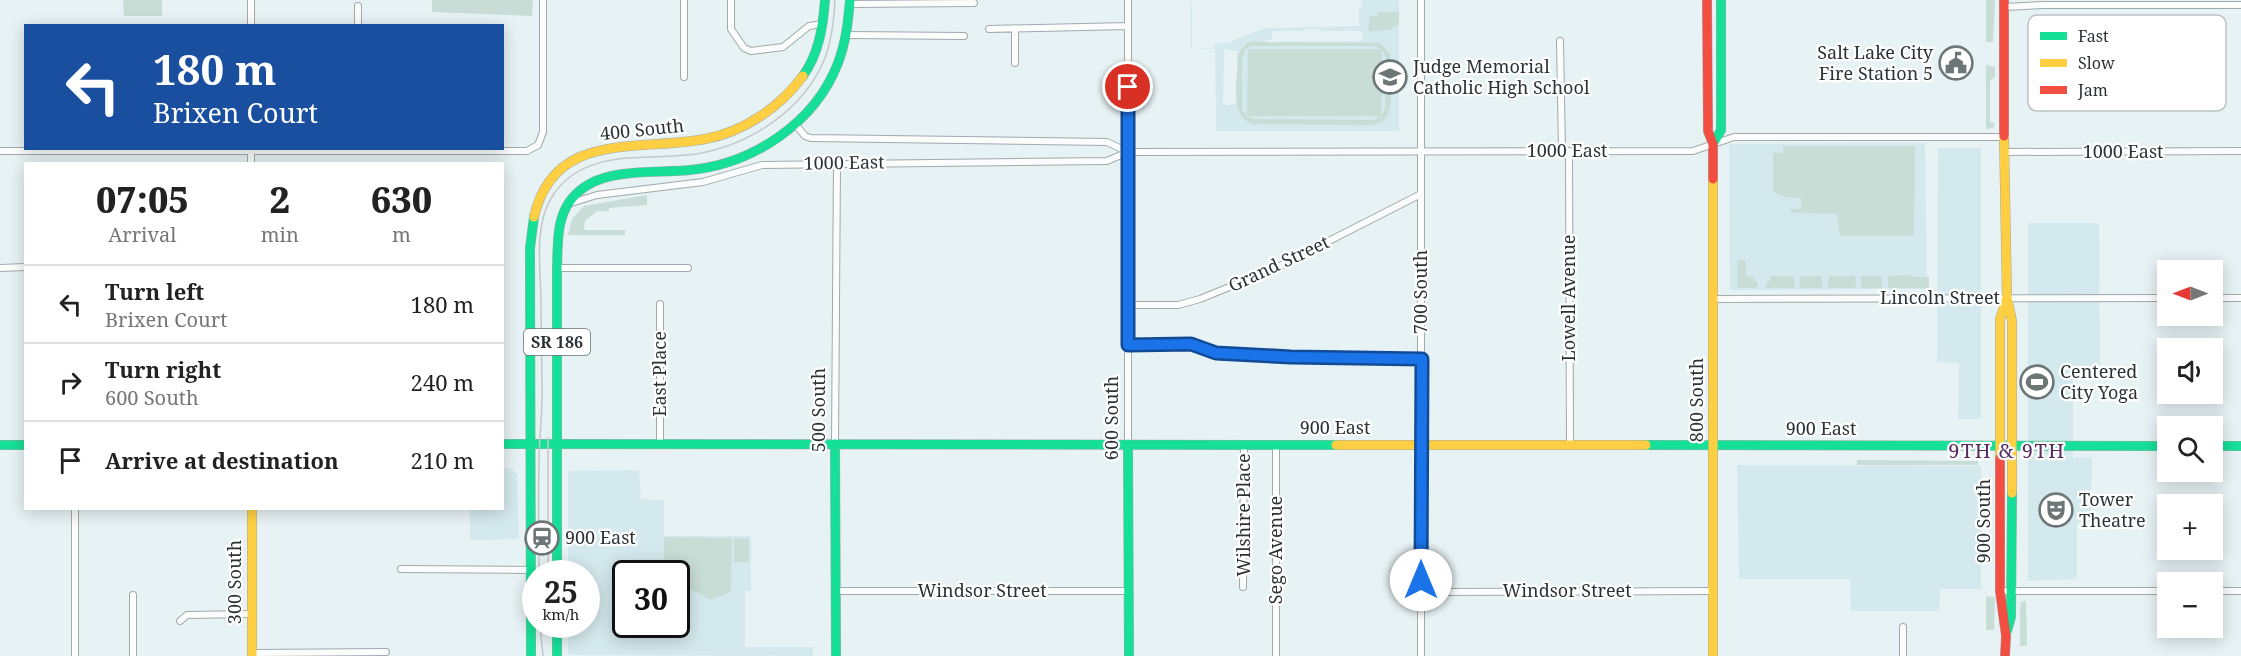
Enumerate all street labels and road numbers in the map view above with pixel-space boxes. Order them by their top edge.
street label: 400 South [599,113,685,145]
street label: 1000 East [1527,138,1607,162]
street label: 1000 East [2083,139,2163,163]
street label: 1000 East [803,149,885,175]
street label: Grand Street [1224,229,1333,297]
street label: Lowell Avenue [1556,235,1580,361]
street label: 700 South [1408,250,1432,334]
street label: Lincoln Street [1880,285,2000,309]
road number: SR 186 [524,329,590,355]
street label: East Place [647,331,671,417]
street label: 800 South [1684,358,1708,442]
street label: 500 South [806,368,830,452]
street label: 600 South [1099,376,1123,460]
street label: 900 East [1300,415,1370,439]
street label: 900 East [1786,416,1856,440]
street label: Wilshire Place [1231,453,1255,577]
street label: 900 South [1971,479,1995,563]
street label: Sego Avenue [1263,496,1287,604]
street label: 300 South [222,540,246,624]
street label: Windsor Street [917,578,1047,602]
street label: Windsor Street [1502,578,1632,602]

